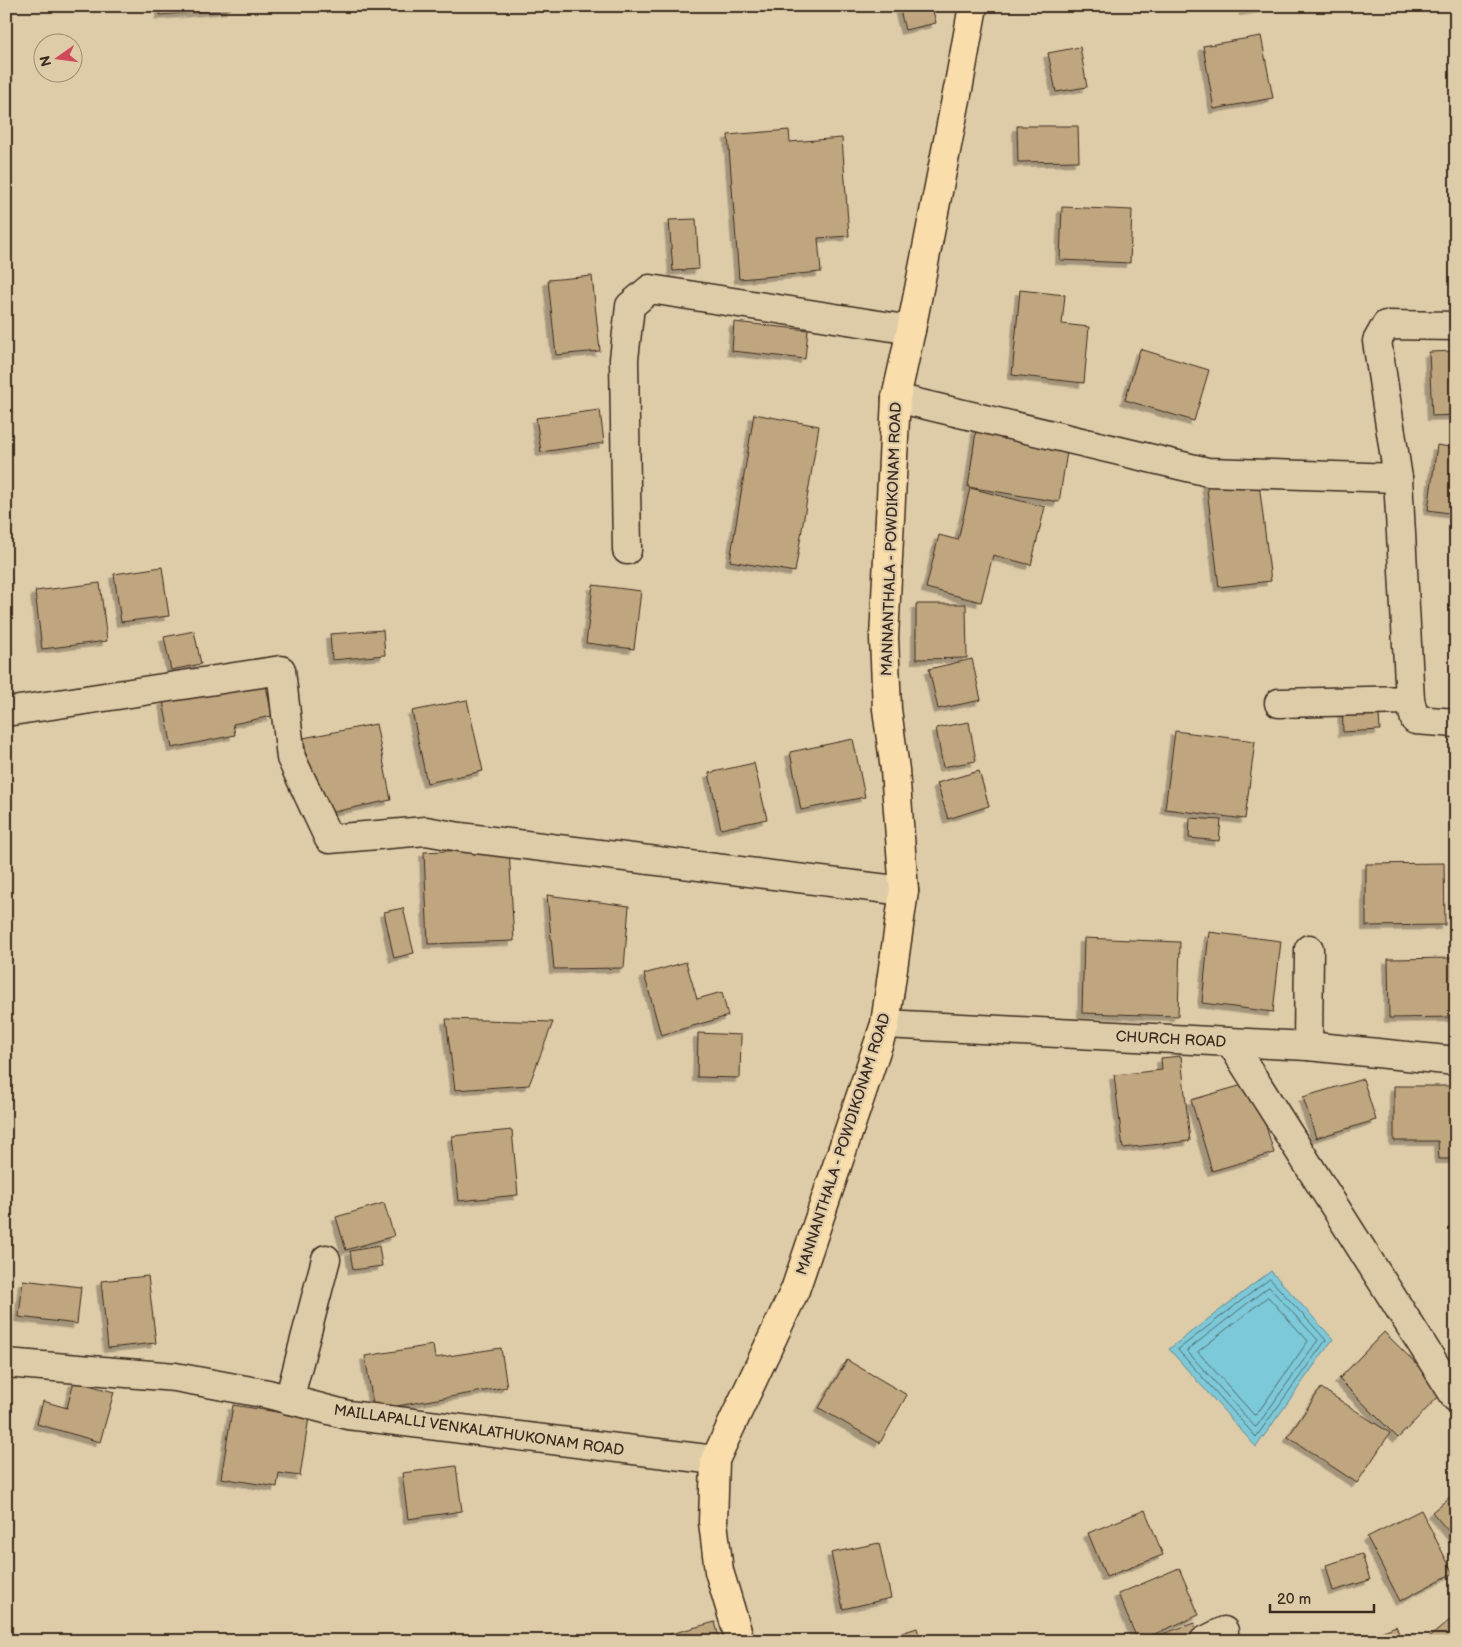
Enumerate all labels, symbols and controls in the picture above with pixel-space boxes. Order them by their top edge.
north arrow [32,32,82,82]
text: N [36,54,55,68]
street label: MANNANTHALA - POWDIKONAM ROAD [877,402,906,676]
street label: MANNANTHALA - POWDIKONAM ROAD [792,1011,895,1278]
street label: CHURCH ROAD [1115,1027,1227,1052]
street label: MAILLAPALLI VENKALATHUKONAM ROAD [333,1401,625,1460]
scale bar [1270,1582,1373,1614]
text: 20 m [1277,1590,1311,1609]

